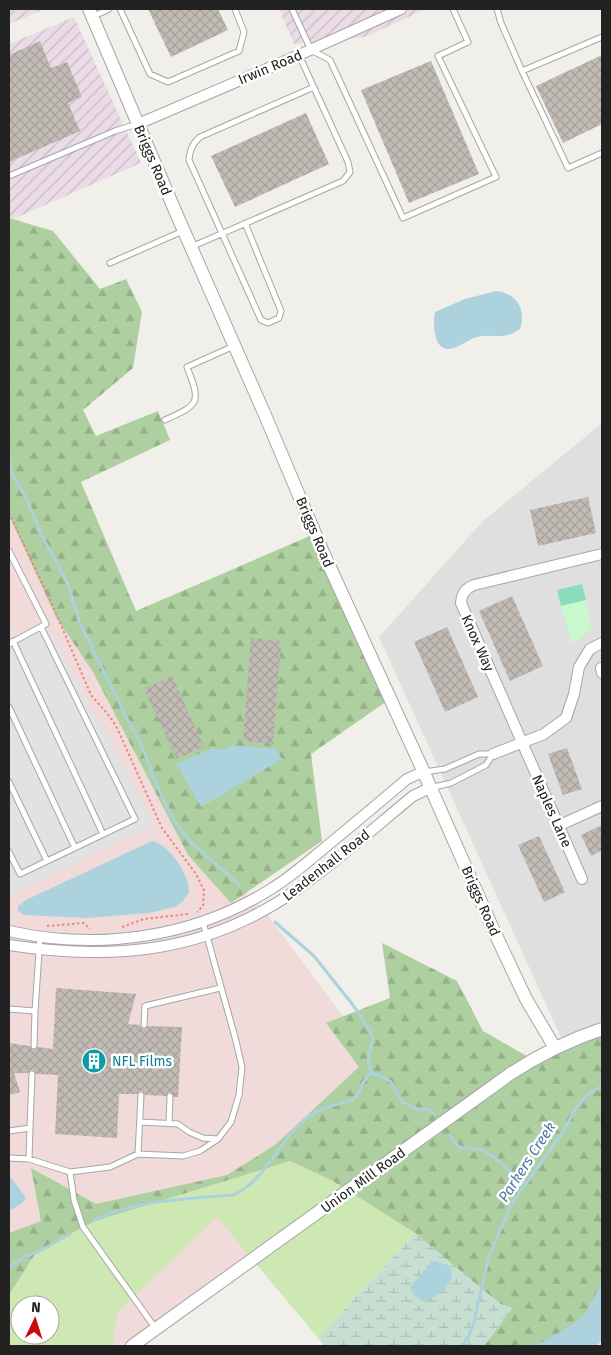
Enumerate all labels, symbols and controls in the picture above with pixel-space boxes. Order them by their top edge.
street label: Irwin Road [236,46,305,89]
street label: Briggs Road [130,122,175,198]
street label: Briggs Road [292,494,337,570]
street label: Knox Way [457,612,498,674]
street label: Naples Lane [528,772,575,850]
street label: Leadenhall Road [279,826,373,905]
street label: Briggs Road [458,864,504,939]
building icon: NFL Films [81,1048,107,1074]
place label: NFL Films [112,1053,173,1070]
water label: Parkers Creek [495,1119,559,1205]
street label: Union Mill Road [318,1144,409,1217]
north arrow [10,1295,60,1345]
text: N [31,1299,41,1316]

